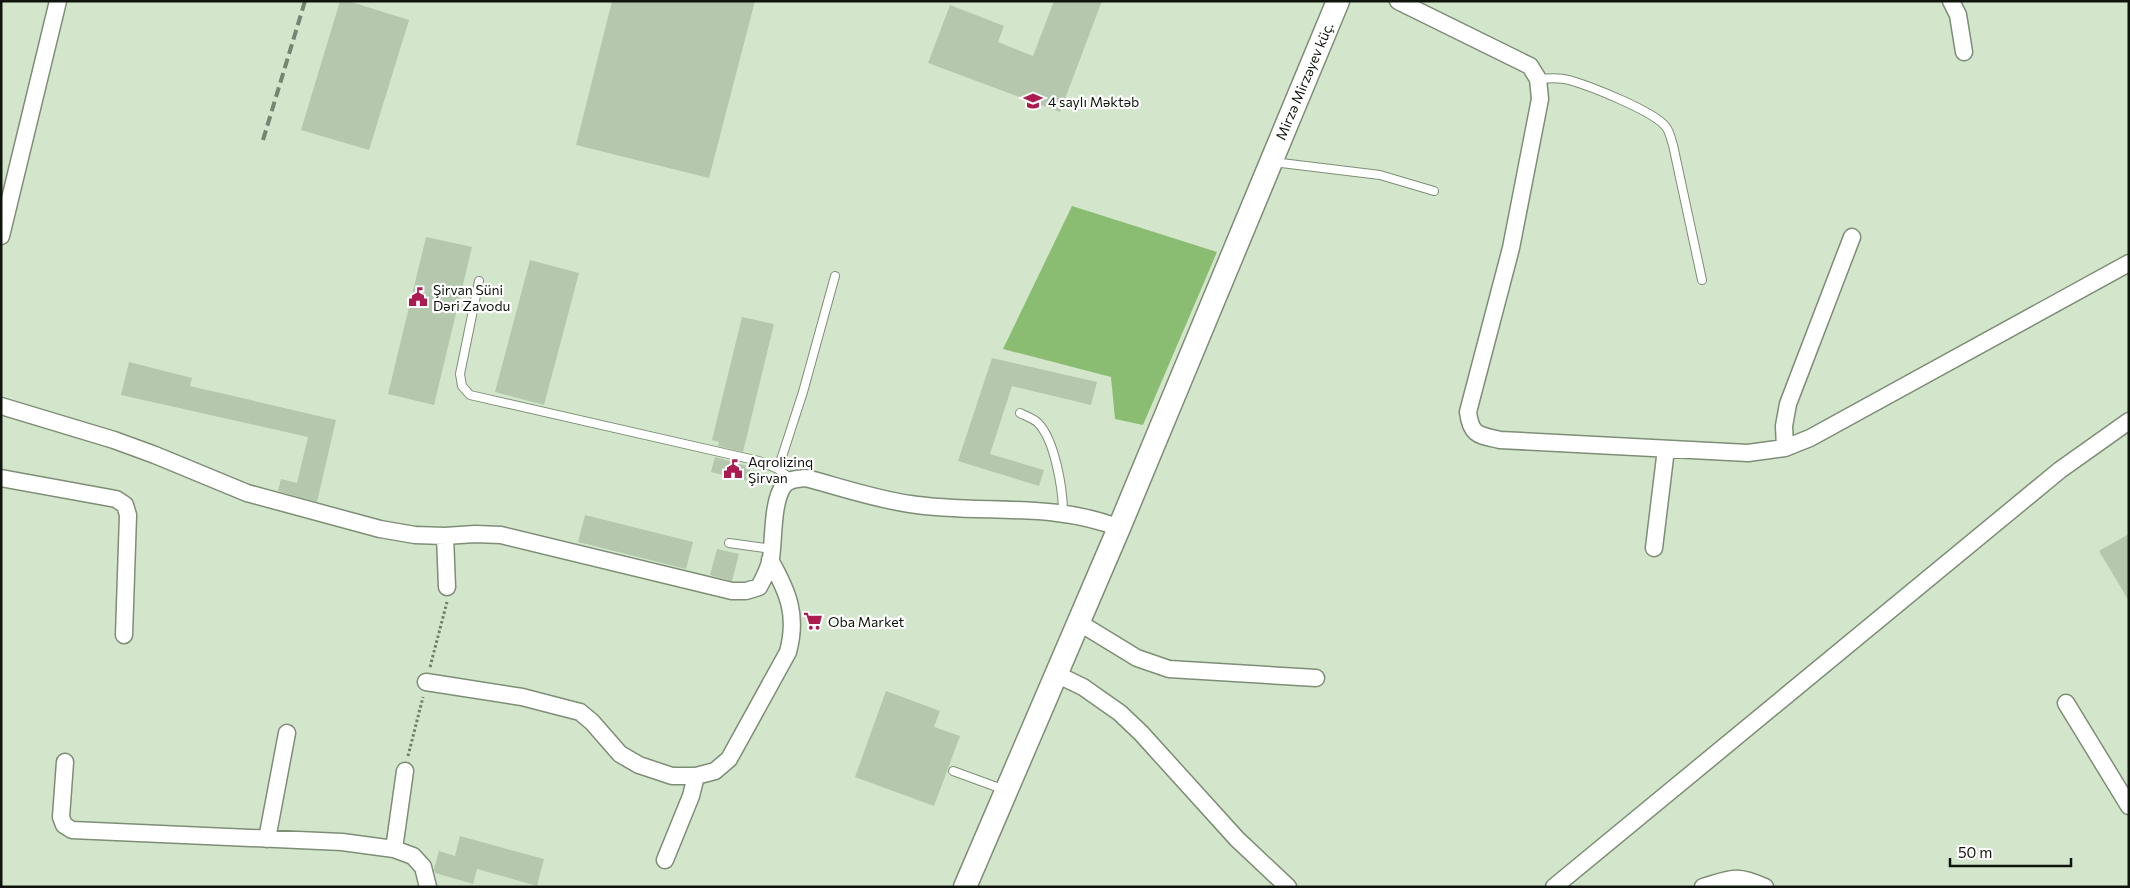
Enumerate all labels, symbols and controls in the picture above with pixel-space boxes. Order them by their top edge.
street label: Mirzə Mirzəyev küç. [1272,20,1336,142]
school or university icon: 4 saylı Məktəb [1022,90,1044,112]
place label: 4 saylı Məktəb [1048,93,1139,110]
place label: Şirvan Süni Dəri Zavodu [433,281,510,314]
public building icon: Şirvan Süni Dəri Zavodu [407,286,429,308]
place label: Aqrolizinq Şirvan [748,453,813,486]
public building icon: Aqrolizinq Şirvan [722,458,744,480]
supermarket icon: Oba Market [802,610,824,632]
place label: Oba Market [828,613,904,630]
scale bar [1950,836,2071,868]
text: 50 m [1958,843,1992,861]

